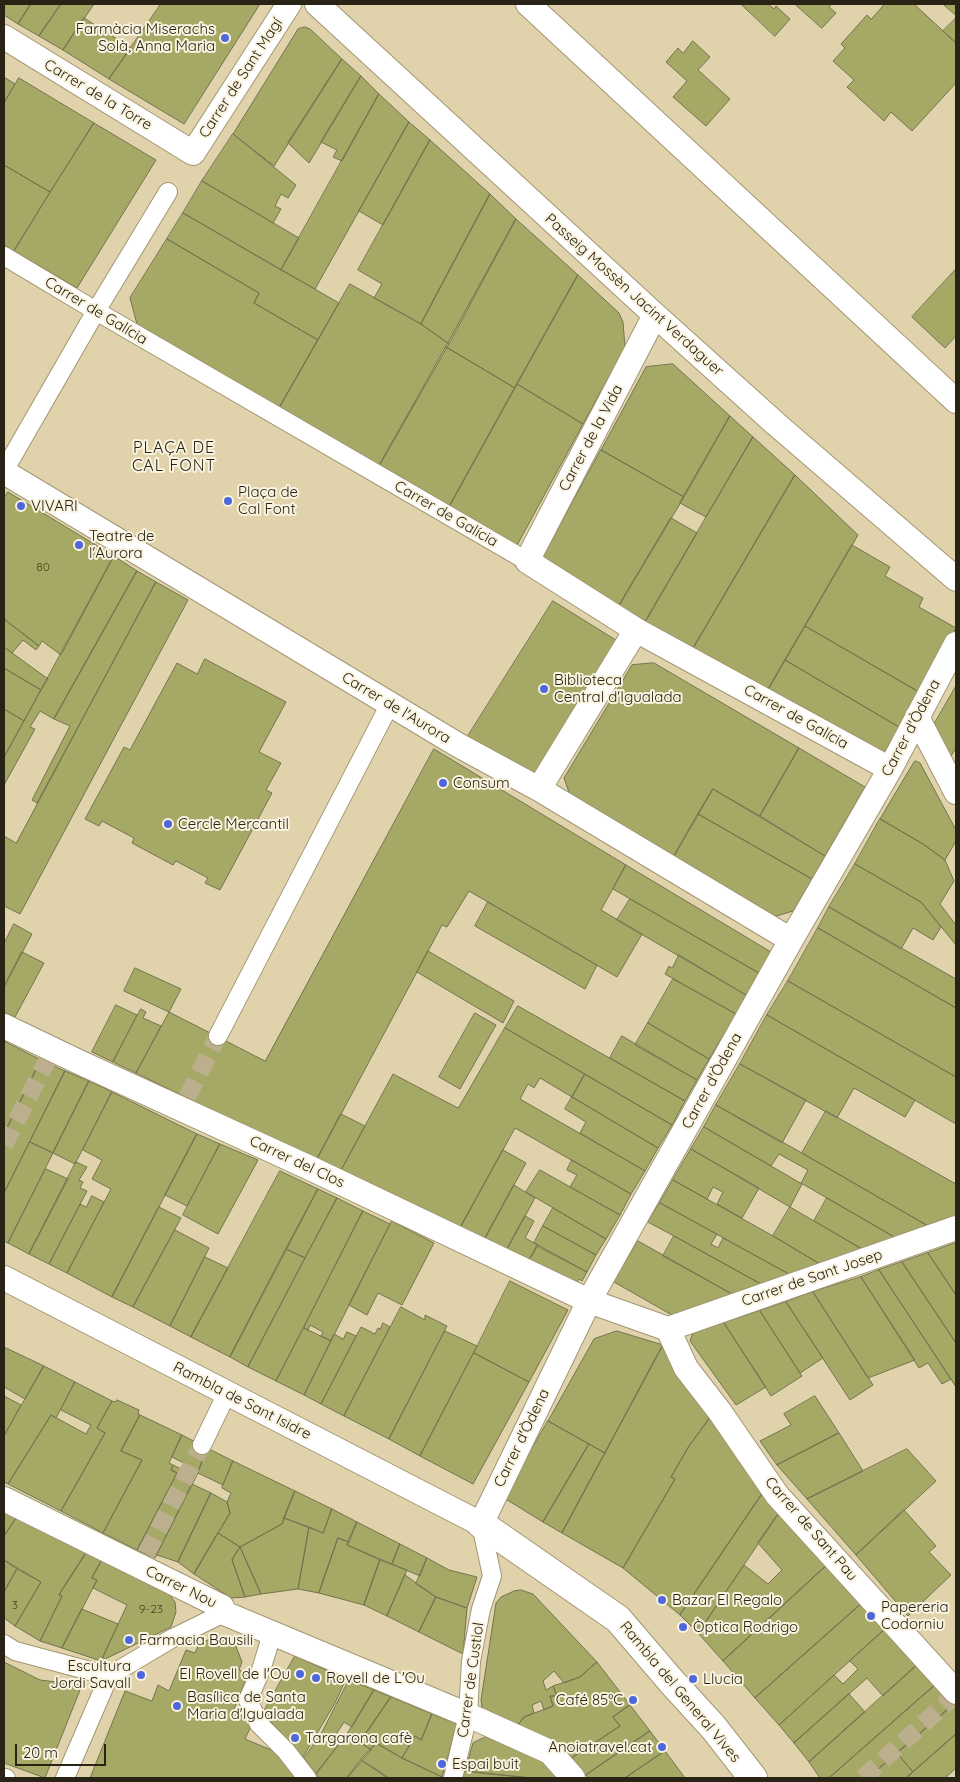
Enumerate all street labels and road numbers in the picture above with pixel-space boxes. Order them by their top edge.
street label: Carrer de Sant Magí [195,15,287,141]
street label: Carrer de la Torre [41,56,155,134]
street label: Passeig Mossèn Jacint Verdaguer [541,210,727,380]
street label: Carrer de Galícia [41,273,151,349]
street label: Carrer de la Vida [555,382,627,494]
street label: Carrer de Galícia [391,477,501,551]
street label: Carrer de l'Aurora [338,668,454,748]
street label: Carrer d'Òdena [878,676,944,780]
street label: Carrer de Galícia [741,681,851,753]
street label: Carrer d'Òdena [678,1030,746,1132]
street label: Carrer del Clos [247,1132,347,1192]
street label: Carrer de Sant Josep [739,1245,885,1311]
street label: Rambla de Sant Isidre [170,1358,314,1444]
street label: Carrer d'Òdena [490,1386,554,1490]
street label: Carrer de Sant Pau [761,1473,861,1585]
street label: Carrer Nou [142,1562,220,1612]
street label: Rambla del General Vives [616,1618,744,1766]
street label: Carrer de Custiol [454,1621,488,1739]

